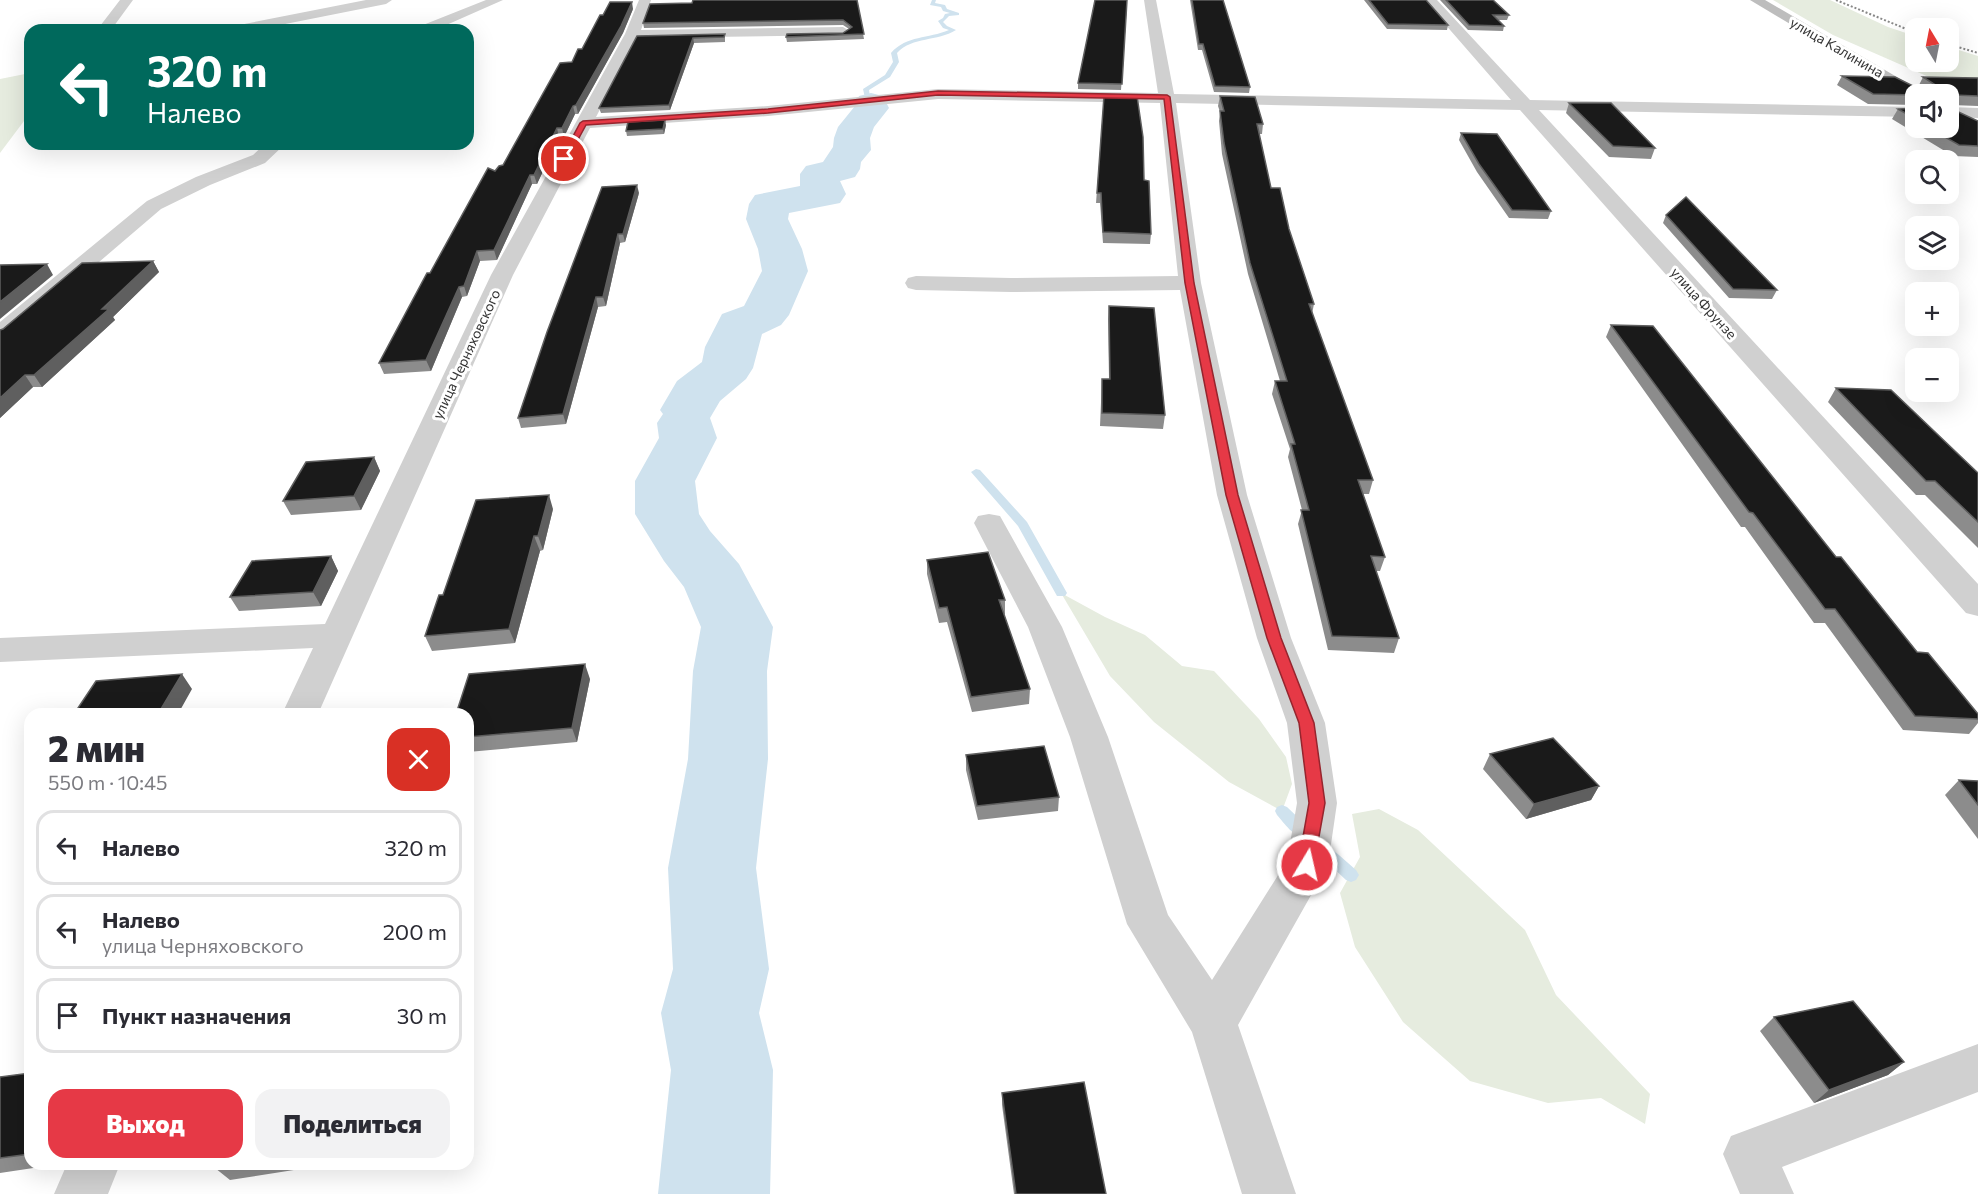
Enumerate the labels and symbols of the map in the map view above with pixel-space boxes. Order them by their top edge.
street label: улица Калинина [1787,13,1887,81]
north arrow [1905,18,1959,72]
pin [538,133,589,184]
street label: улица Фрунзе [1667,264,1741,342]
street label: улица Черняховского [428,286,504,422]
position arrow [1275,833,1339,897]

